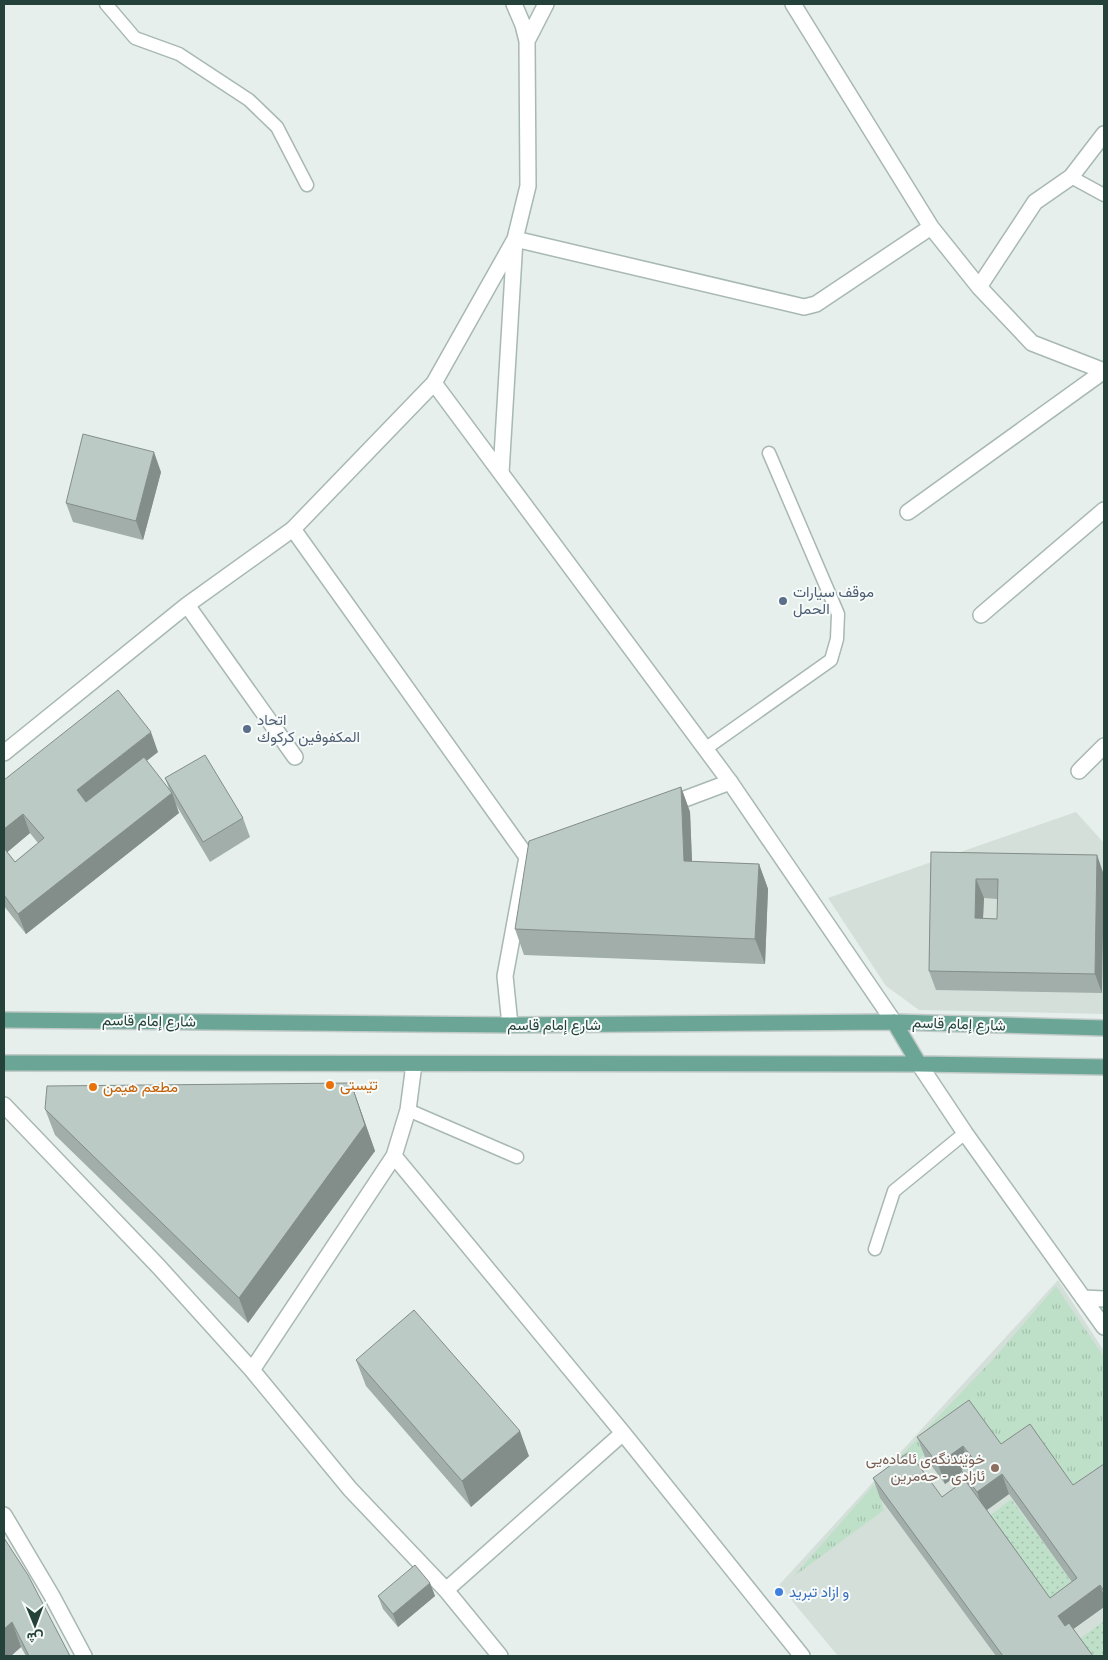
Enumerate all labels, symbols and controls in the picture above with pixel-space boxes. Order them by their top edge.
place label: موقف سيارات الحمل [793,584,874,620]
marker: موقف سيارات الحمل [777,595,789,607]
place label: اتحاد المكفوفين كركوك [257,712,360,748]
marker: اتحاد المكفوفين كركوك [241,723,253,735]
street label: شارع إمام قاسم [102,1012,196,1033]
street label: شارع إمام قاسم [912,1014,1006,1037]
street label: شارع إمام قاسم [507,1017,601,1036]
place label: تێستی [340,1077,378,1096]
place label: مطعم هيمن [103,1079,178,1098]
marker: تێستی [324,1079,336,1091]
marker: مطعم هيمن [87,1081,99,1093]
place label: خوێندنگەی ئامادەیی ئازادی - حەمرین [866,1451,985,1487]
marker: خوێندنگەی ئامادەیی ئازادی - حەمرین [989,1462,1001,1474]
place label: و ازاد تبريد [789,1584,849,1603]
marker: و ازاد تبريد [773,1586,785,1598]
north arrow [10,1600,60,1650]
text: ش [26,1628,44,1645]

